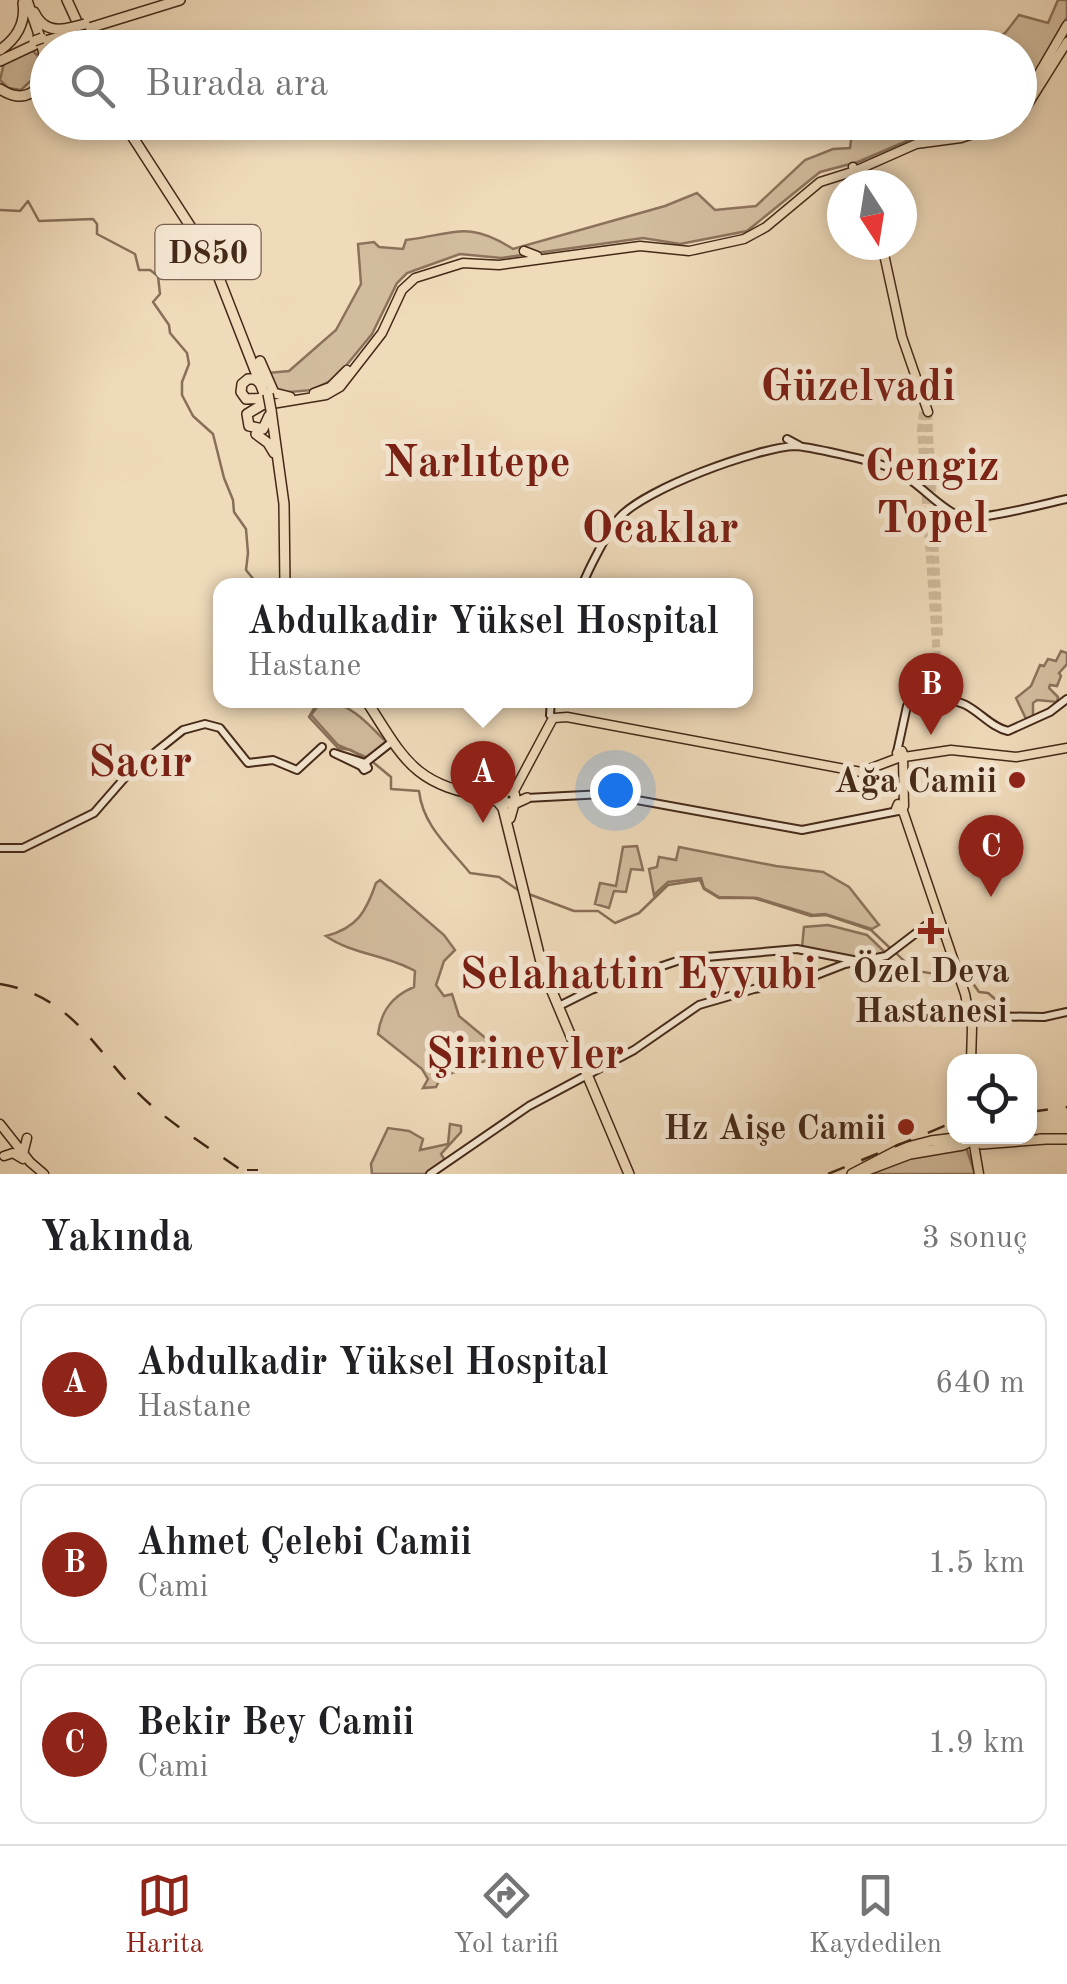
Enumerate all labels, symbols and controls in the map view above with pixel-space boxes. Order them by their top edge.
search box [30,30,1037,140]
icon: search [65,58,120,113]
text: Burada ara [145,66,328,104]
north arrow [827,170,917,260]
road number: D850 [156,225,260,279]
district label: Güzelvadi [760,366,956,411]
district label: Narlıtepe [383,442,571,487]
district label: Cengiz Topel [865,446,999,543]
district label: Ocaklar [581,508,739,553]
popup [213,578,753,708]
text: Abdulkadir Yüksel Hospital [247,604,719,642]
text: Hastane [247,651,361,683]
pin: B [898,652,964,735]
pin: A [450,740,516,823]
district label: Sacır [88,742,192,787]
your location [590,765,641,816]
place label: Ağa Camii [834,765,997,800]
marker: Ağa Camii [1006,769,1028,791]
pin: C [958,814,1024,897]
marker: Özel Deva Hastanesi [918,918,944,944]
place label: Özel Deva Hastanesi [852,950,1010,1030]
district label: Selahattin Eyyubi [459,954,817,999]
district label: Şirinevler [426,1034,624,1079]
map controls [947,1054,1037,1144]
button: locate [947,1054,1037,1144]
place label: Hz Aişe Camii [664,1112,886,1147]
marker: Hz Aişe Camii [895,1116,917,1138]
text: Yakında [40,1218,193,1260]
text: 3 sonuç [921,1223,1027,1255]
text: Abdulkadir Yüksel Hospital [137,1345,609,1383]
text: A [62,1368,87,1400]
text: 640 m [935,1368,1025,1400]
text: Hastane [137,1392,251,1424]
text: Ahmet Çelebi Camii [137,1525,472,1563]
text: B [63,1548,86,1580]
text: 1.5 km [928,1548,1025,1580]
text: Cami [137,1572,208,1604]
text: Bekir Bey Camii [137,1705,414,1743]
text: C [64,1728,85,1760]
text: 1.9 km [928,1728,1025,1760]
text: Cami [137,1752,208,1784]
tab: Harita [125,1868,204,1963]
tab: Yol tarifi [454,1868,559,1963]
tab: Kaydedilen [809,1868,942,1963]

